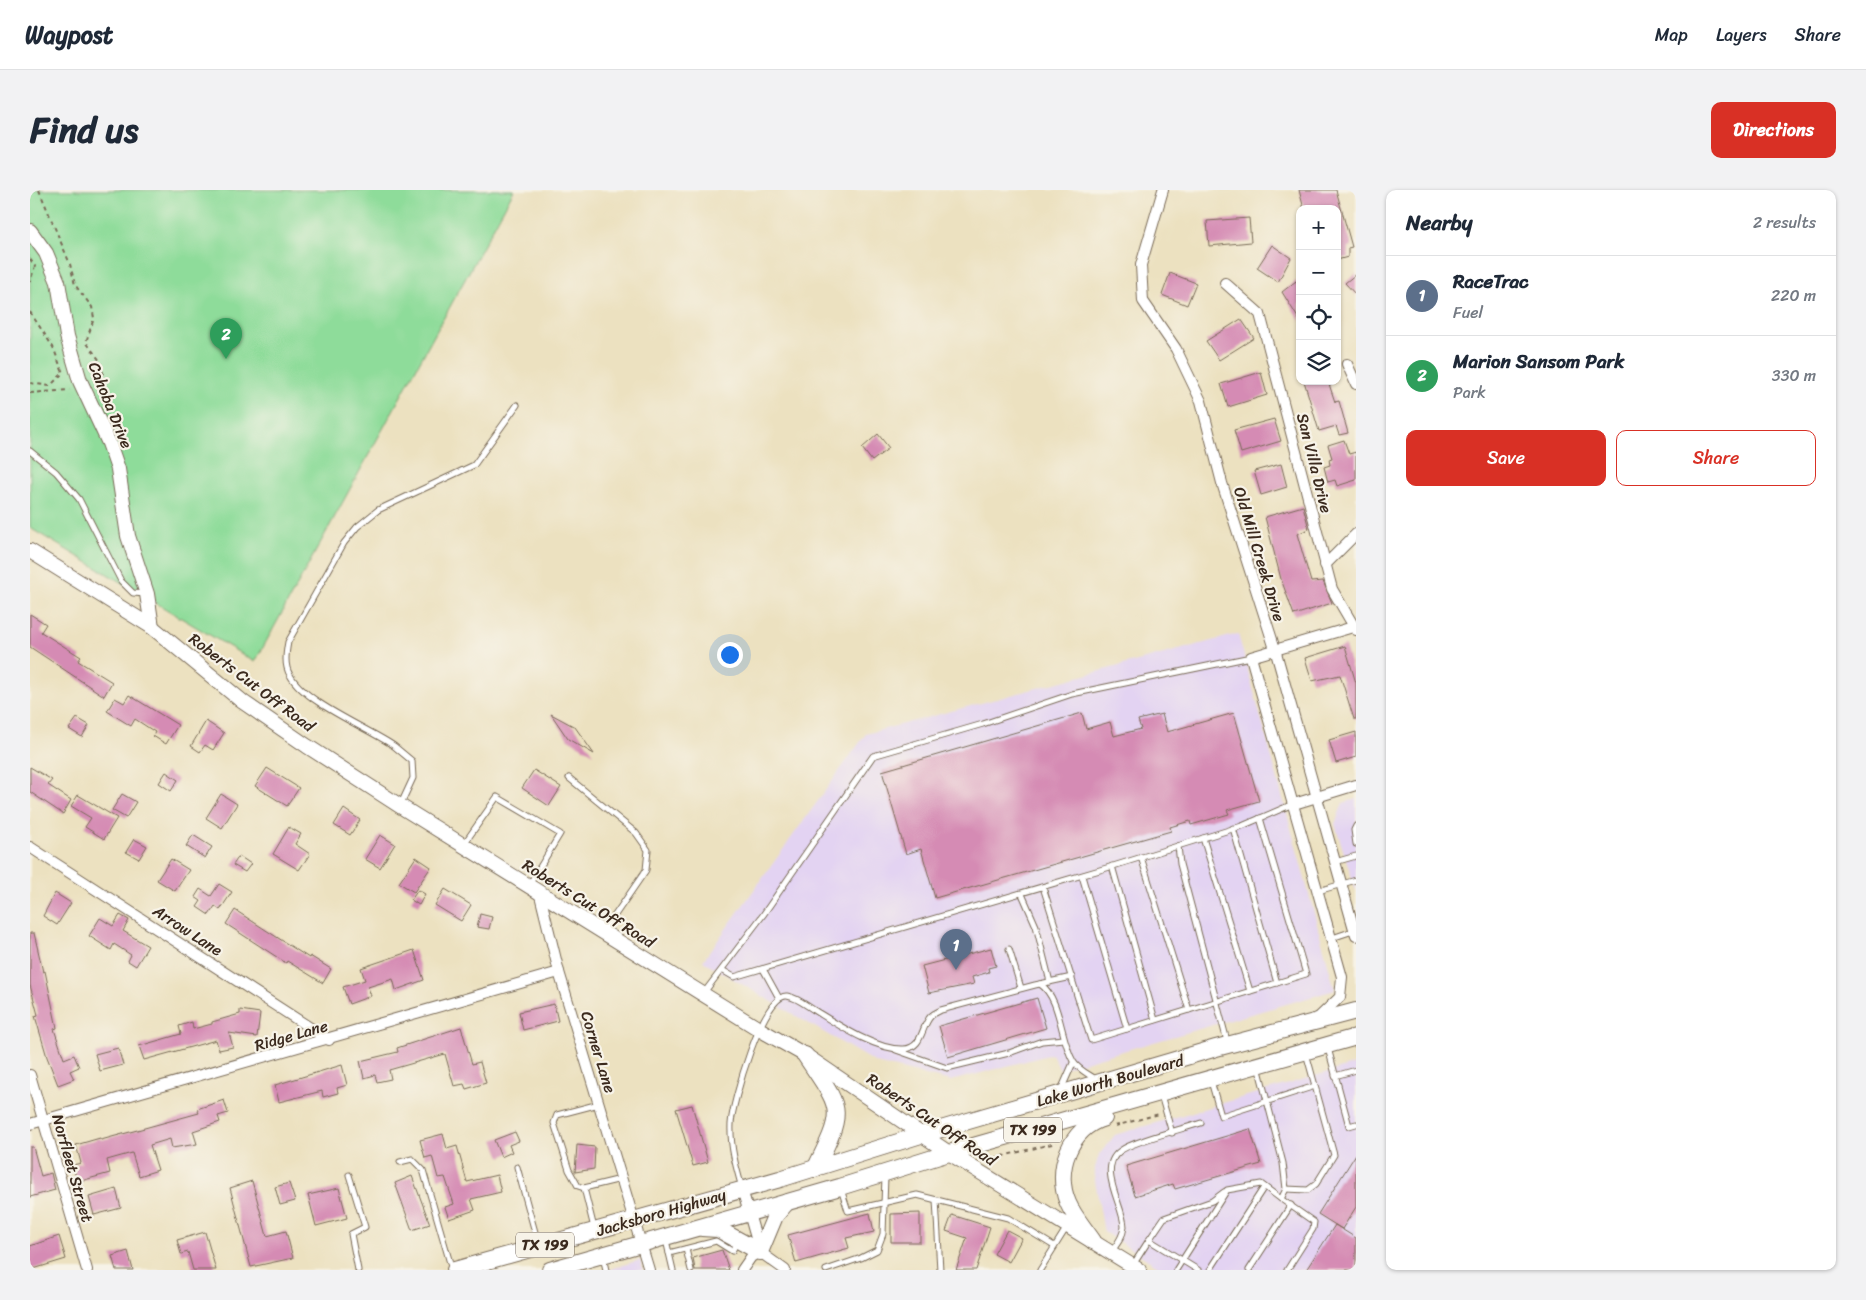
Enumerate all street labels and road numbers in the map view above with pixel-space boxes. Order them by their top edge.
street label: Cahoba Drive [80,357,141,453]
street label: San Villa Drive [1288,410,1341,516]
street label: Old Mill Creek Drive [1225,483,1294,625]
street label: Roberts Cut Off Road [182,625,322,741]
street label: Roberts Cut Off Road [517,851,662,957]
street label: Arrow Lane [146,896,229,964]
street label: Corner Lane [572,1007,625,1097]
street label: Ridge Lane [251,1011,331,1060]
street label: Lake Worth Boulevard [1033,1045,1189,1115]
street label: Roberts Cut Off Road [861,1065,1004,1175]
street label: Norfleet Street [43,1111,102,1226]
road number: TX 199 [1004,1118,1062,1142]
street label: Jacksboro Highway [592,1180,730,1245]
road number: TX 199 [516,1232,574,1258]

